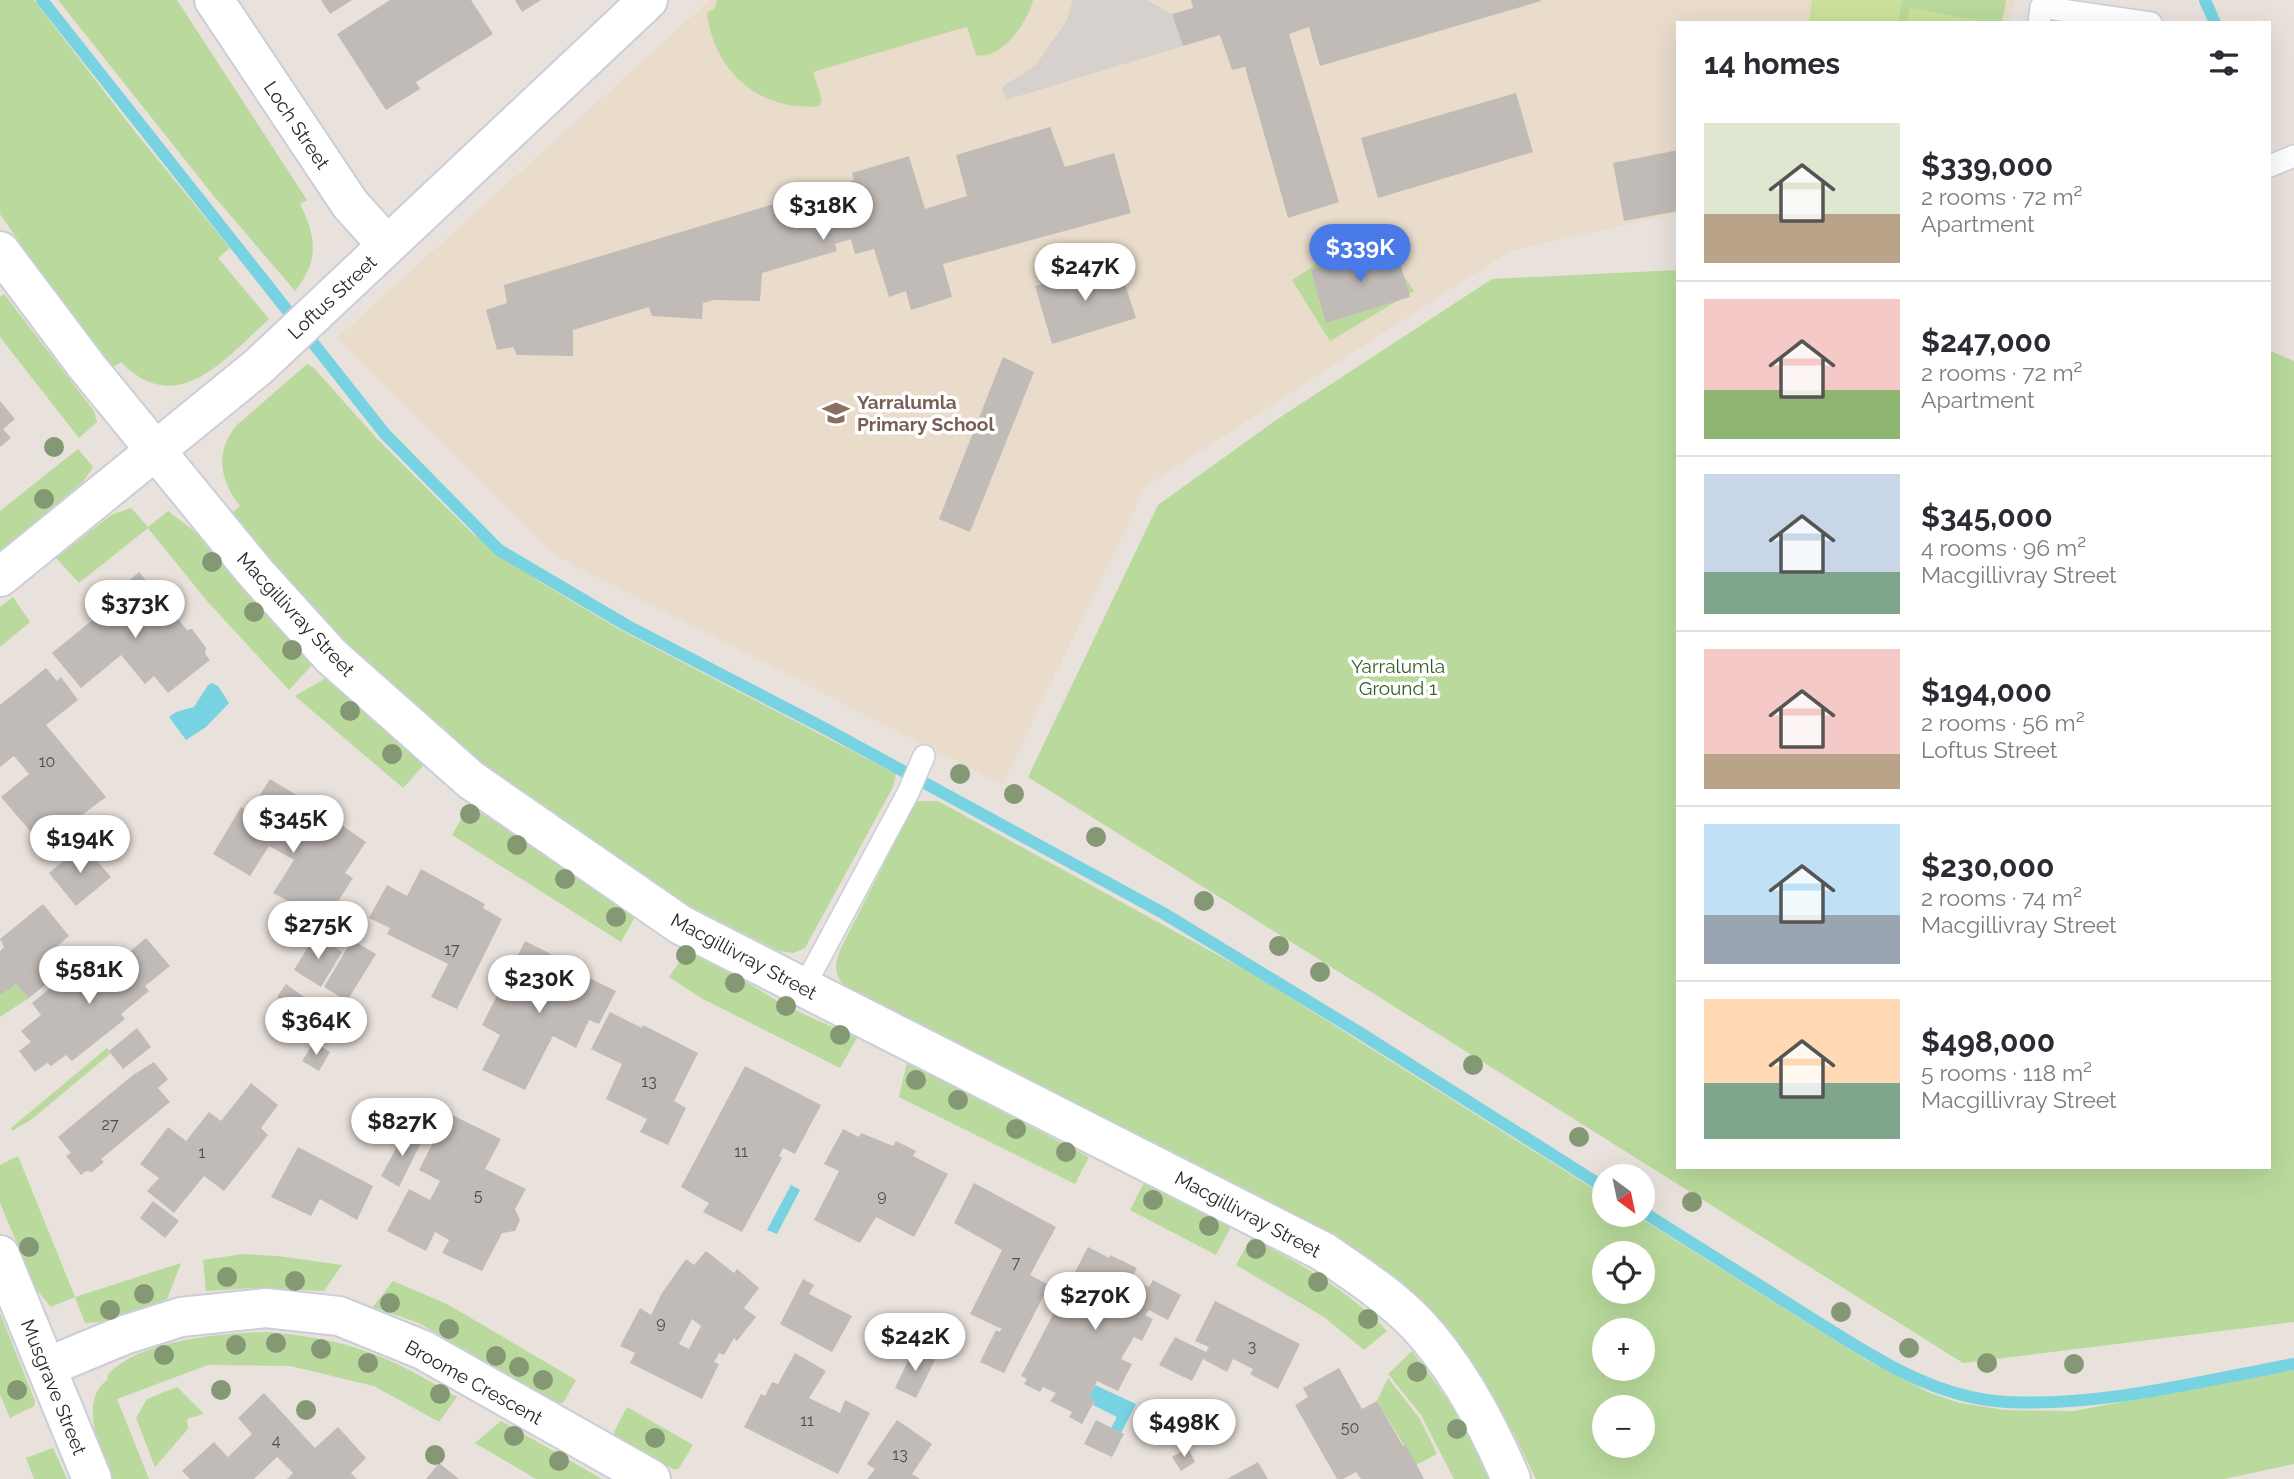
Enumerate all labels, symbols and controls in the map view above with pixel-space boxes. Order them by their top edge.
icon: filters [2205,44,2243,82]
text: 14 homes [1704,46,1840,81]
street label: Loch Street [260,77,335,174]
text: $339,000 [1921,148,2053,183]
icon: home [1760,151,1844,235]
pin: $318K [774,182,872,242]
text: 2 rooms · 72 m² [1921,183,2082,210]
text: $318K [789,191,857,218]
text: Apartment [1921,210,2035,237]
pin: $339K [1311,224,1409,284]
text: $339K [1325,233,1395,260]
pin: $247K [1036,244,1134,303]
street label: Loftus Street [283,250,381,343]
text: $247K [1051,252,1119,279]
text: $247,000 [1921,324,2051,359]
icon: home [1760,327,1844,411]
text: 2 rooms · 72 m² [1921,359,2082,386]
text: Apartment [1921,386,2035,413]
place label: Yarralumla Primary School [857,391,995,435]
school or university icon: Yarralumla Primary School [821,398,851,428]
text: $345,000 [1921,499,2053,534]
icon: home [1760,502,1844,586]
text: 4 rooms · 96 m² [1921,534,2086,561]
street label: Macgillivray Street [233,547,360,681]
text: Macgillivray Street [1921,561,2117,588]
pin: $373K [86,580,184,640]
text: $373K [101,589,169,616]
park label: Yarralumla Ground 1 [1351,655,1445,699]
text: $194,000 [1921,674,2052,709]
icon: home [1760,677,1844,761]
text: 2 rooms · 56 m² [1921,709,2085,736]
text: Loftus Street [1921,736,2057,763]
house number: 10 [39,752,55,771]
pin: $345K [244,796,342,855]
text: $345K [259,804,327,831]
pin: $194K [31,816,129,875]
text: $194K [46,824,114,851]
text: $230,000 [1921,849,2054,884]
icon: home [1760,852,1844,936]
text: 2 rooms · 74 m² [1921,884,2082,911]
pin: $275K [269,902,367,961]
street label: Macgillivray Street [667,908,821,1004]
text: $275K [284,910,352,937]
text: Macgillivray Street [1921,911,2117,938]
house number: 17 [444,940,460,959]
pin: $581K [40,946,138,1006]
text: $581K [55,955,123,982]
pin: $230K [490,956,588,1015]
text: $230K [504,964,574,991]
pin: $364K [267,998,365,1057]
text: $364K [281,1006,351,1033]
text: $498,000 [1921,1024,2055,1059]
icon: home [1760,1027,1844,1111]
text: 5 rooms · 118 m² [1921,1059,2092,1086]
house number: 13 [641,1072,657,1091]
text: Macgillivray Street [1921,1086,2117,1113]
pin: $827K [353,1098,451,1158]
text: $827K [367,1107,437,1134]
house number: 27 [102,1115,119,1134]
house number: 11 [734,1142,748,1161]
house number: 1 [199,1143,206,1162]
north arrow [1592,1164,1656,1227]
map controls [1592,1164,1655,1458]
street label: Macgillivray Street [1171,1166,1325,1262]
house number: 5 [474,1186,483,1205]
house number: 9 [877,1186,887,1205]
button: locate [1592,1241,1655,1304]
house number: 7 [1012,1253,1021,1272]
pin: $270K [1046,1272,1144,1332]
text: $270K [1060,1281,1130,1308]
house number: 9 [656,1313,666,1332]
pin: $242K [866,1314,964,1373]
street label: Musgrave Street [17,1316,91,1458]
button: + [1592,1318,1655,1381]
text: $242K [880,1322,950,1349]
street label: Broome Crescent [401,1335,547,1429]
house number: 3 [1248,1337,1256,1356]
button: − [1592,1395,1655,1458]
pin: $498K [1135,1400,1233,1459]
text: $498K [1149,1408,1219,1435]
house number: 11 [800,1411,814,1430]
house number: 50 [1341,1418,1359,1437]
house number: 4 [272,1431,281,1450]
house number: 13 [892,1445,908,1464]

